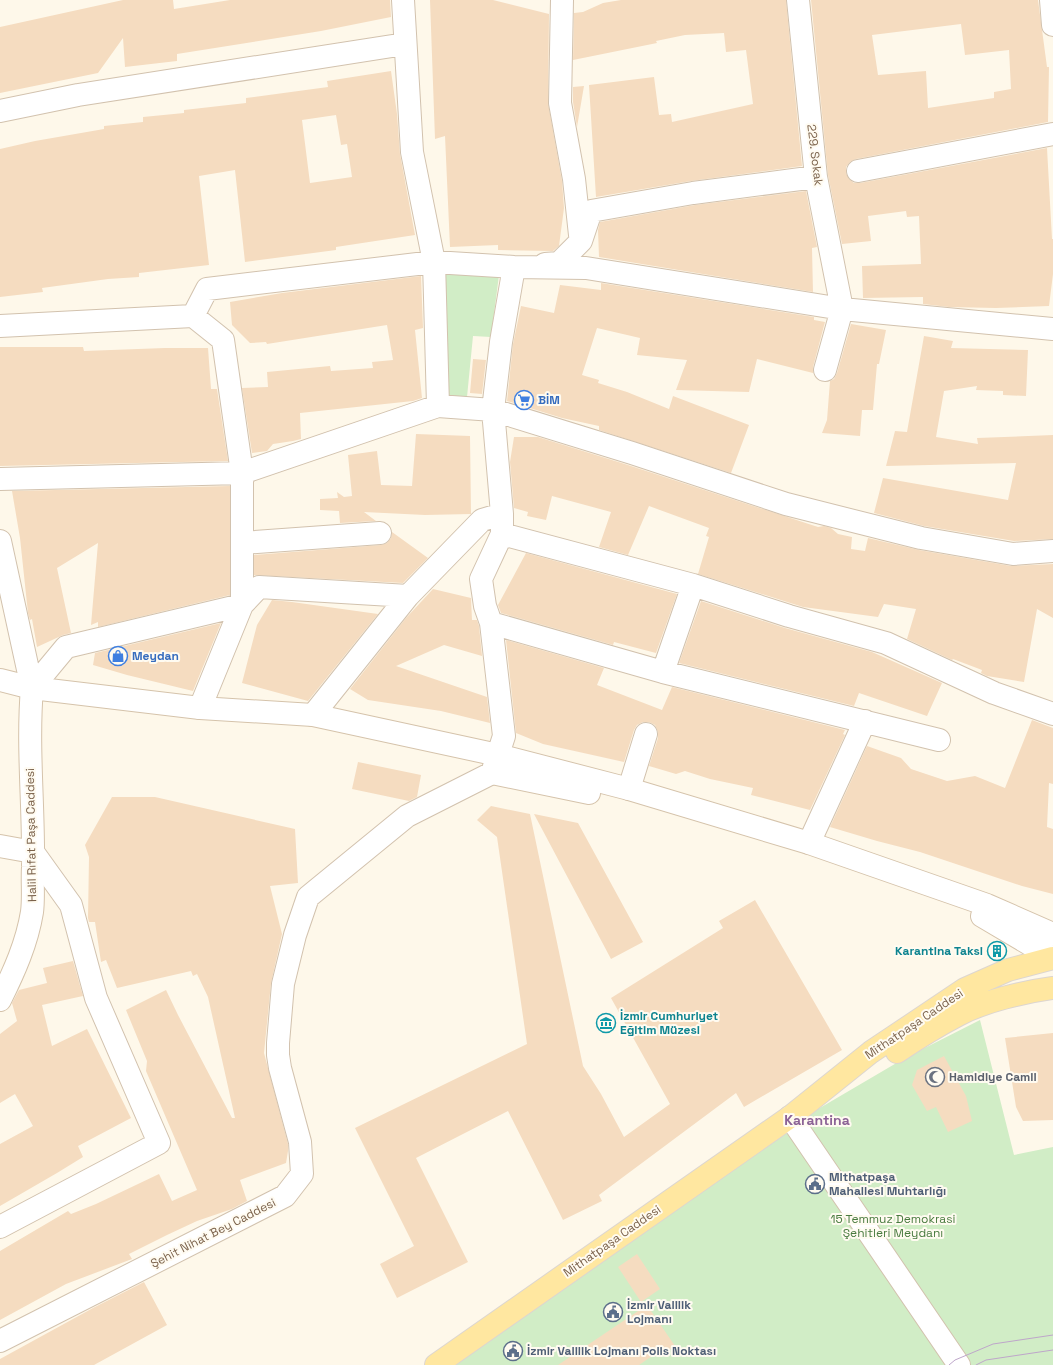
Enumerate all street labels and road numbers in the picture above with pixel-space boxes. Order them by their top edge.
street label: 229. Sokak [803,123,827,187]
street label: Halil Rıfat Paşa Caddesi [22,768,40,902]
street label: Mithatpaşa Caddesi [862,985,966,1063]
street label: Şehit Nihat Bey Caddesi [148,1194,278,1272]
street label: Mithatpaşa Caddesi [560,1201,664,1281]

